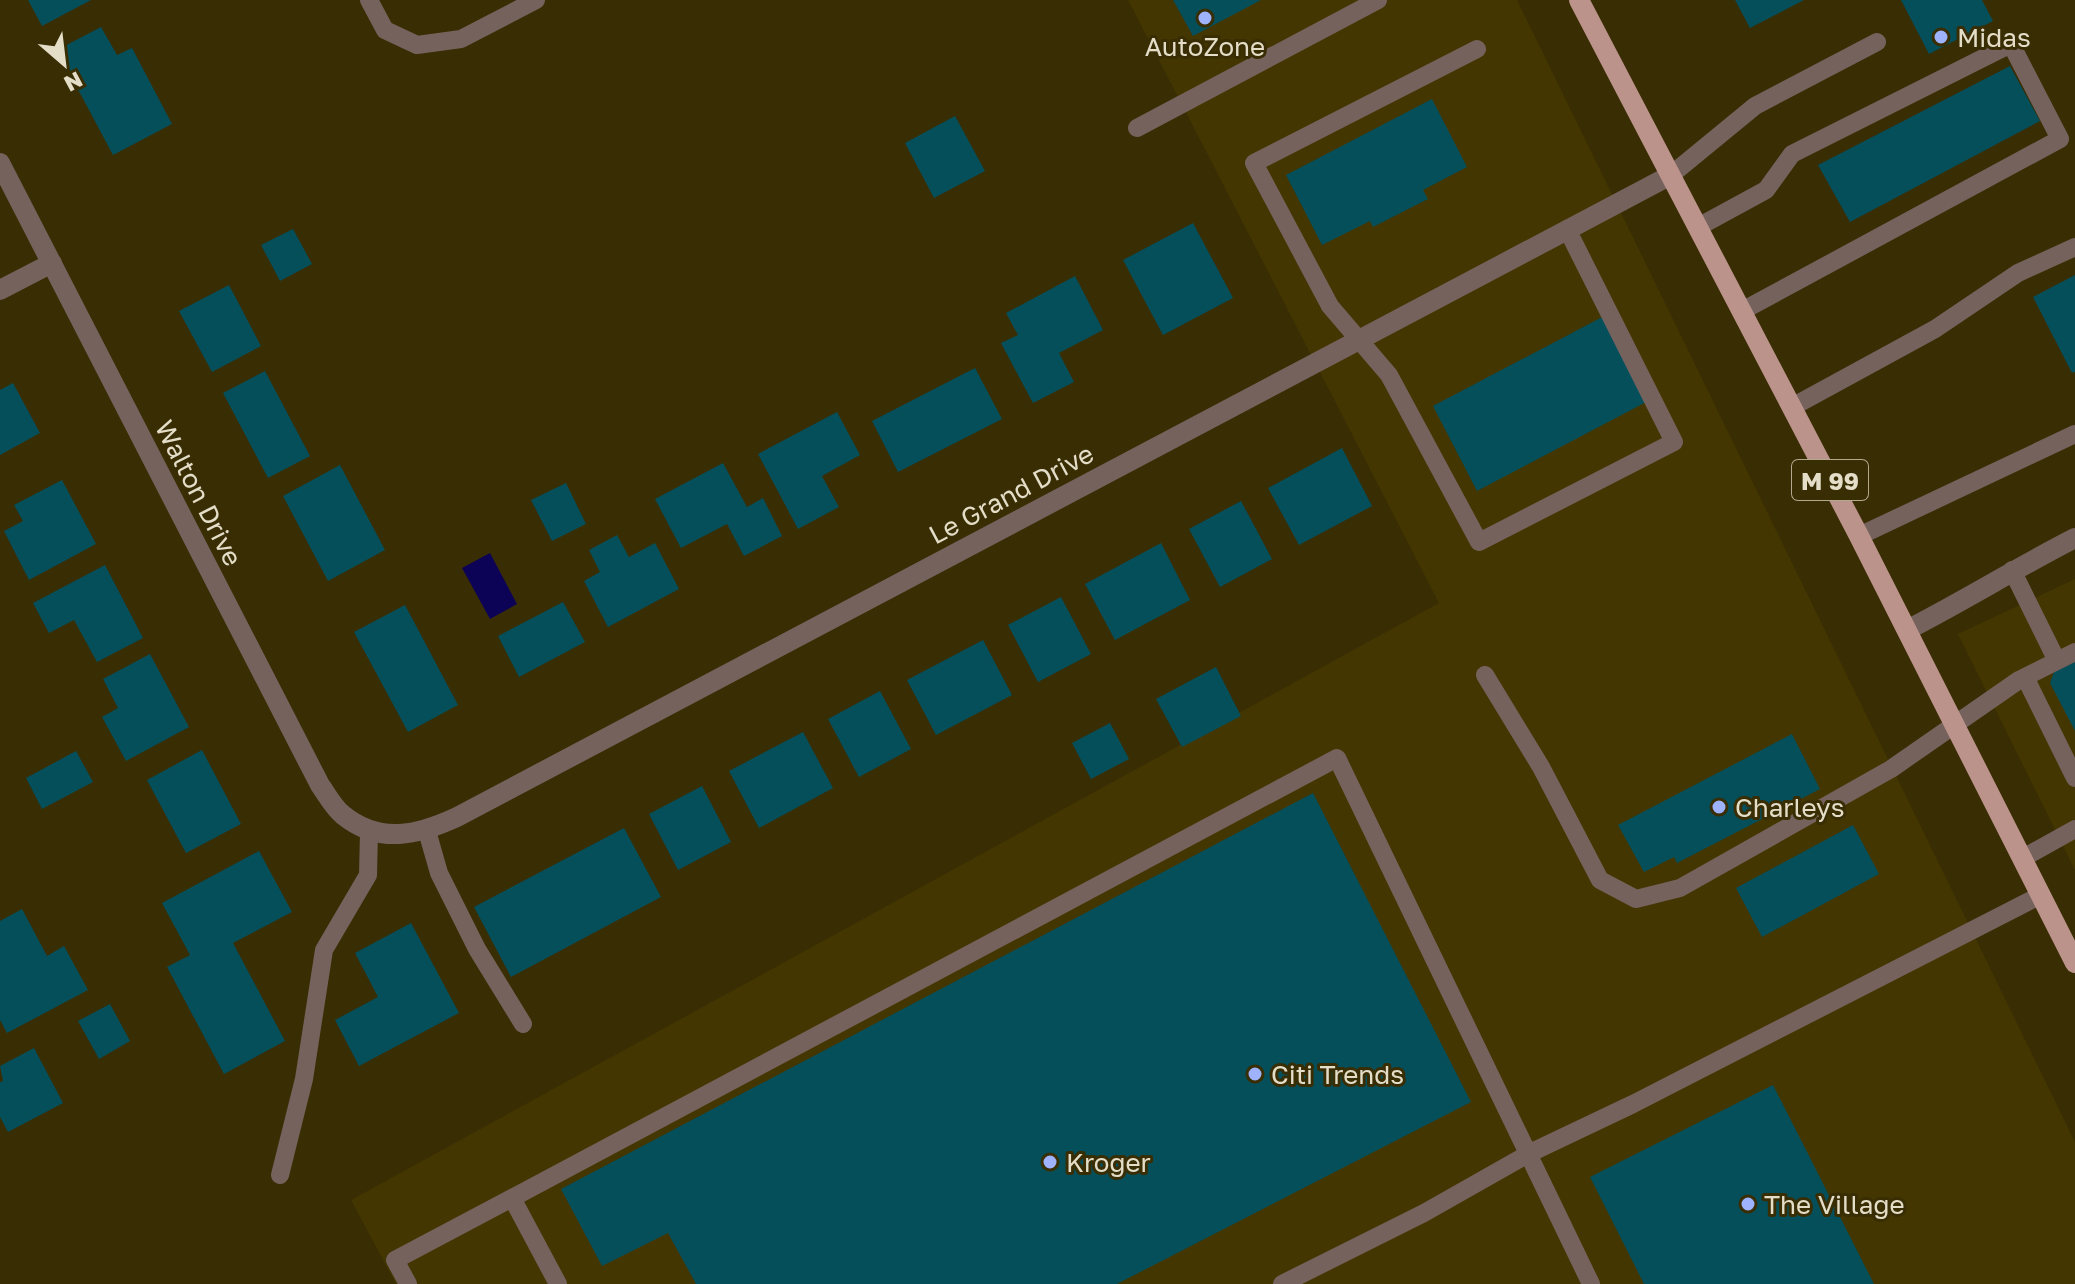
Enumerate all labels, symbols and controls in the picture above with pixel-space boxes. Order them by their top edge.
marker: AutoZone [1196,9,1214,27]
place label: Midas [1957,22,2031,53]
north arrow [24,24,104,104]
marker: Midas [1932,28,1950,46]
place label: AutoZone [1145,31,1265,62]
text: N [60,66,87,98]
street label: Walton Drive [149,415,249,571]
street label: Le Grand Drive [923,438,1099,550]
road number: M 99 [1792,460,1868,500]
place label: Charleys [1735,792,1844,823]
marker: Charleys [1710,798,1728,816]
place label: Citi Trends [1271,1059,1404,1090]
marker: Citi Trends [1246,1065,1264,1083]
place label: Kroger [1066,1147,1151,1178]
marker: Kroger [1041,1153,1059,1171]
place label: The Village [1764,1189,1904,1220]
marker: The Village [1739,1195,1757,1213]

